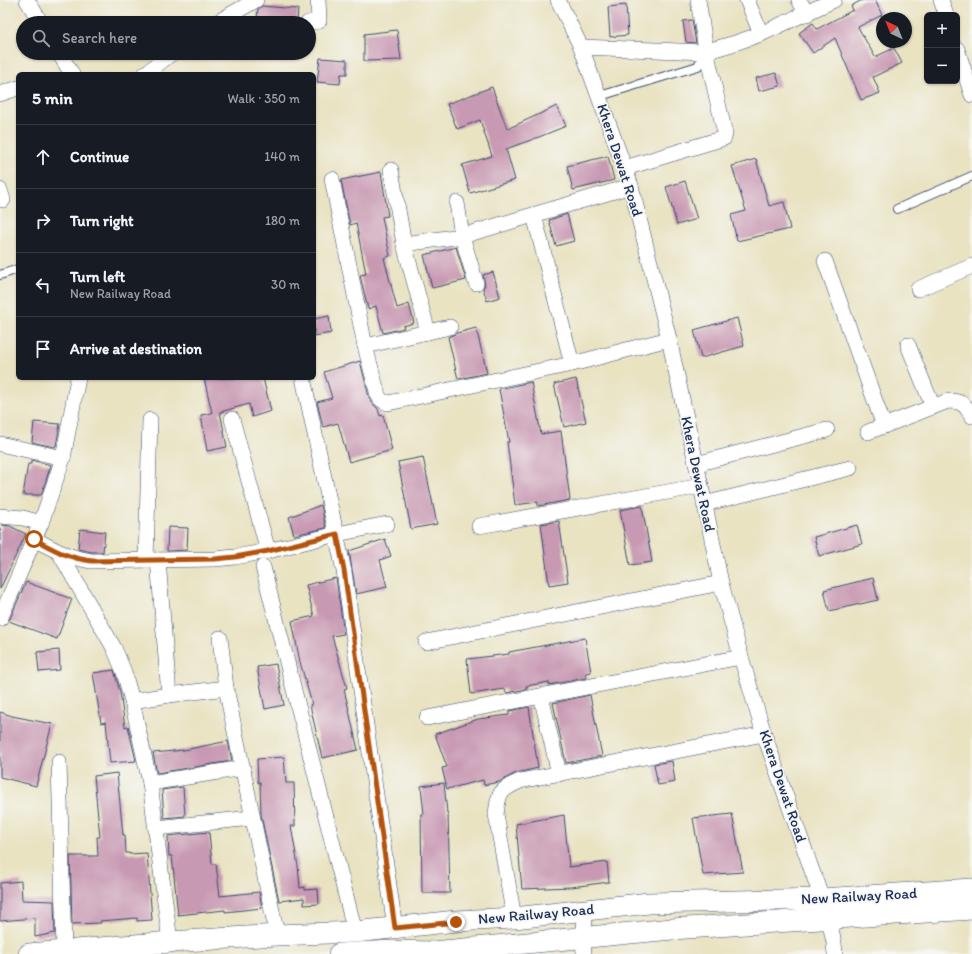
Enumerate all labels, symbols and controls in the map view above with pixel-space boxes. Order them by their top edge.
north arrow [876,12,912,48]
map controls [924,12,960,84]
button: + [924,12,960,48]
search box [16,16,316,60]
icon: search [30,27,52,49]
text: Search here [62,29,137,47]
button: − [924,48,960,84]
text: 5 min [32,88,72,108]
text: Walk · 350 m [228,91,300,106]
street label: Khera Dewat Road [593,101,647,219]
icon: ahead [32,146,54,168]
text: Continue [70,148,129,166]
text: 140 m [264,149,300,164]
icon: right [32,210,54,232]
text: Turn right [70,212,134,230]
text: 180 m [265,213,300,228]
text: Turn left [70,268,125,286]
icon: left [32,274,54,296]
text: 30 m [271,277,300,292]
text: New Railway Road [70,286,171,301]
icon: arrive [32,338,54,360]
text: Arrive at destination [70,340,202,358]
street label: Khera Dewat Road [677,415,719,533]
route start [25,530,43,548]
street label: Khera Dewat Road [755,727,811,845]
street label: New Railway Road [800,884,918,908]
street label: New Railway Road [477,900,595,928]
route end [447,913,465,931]

